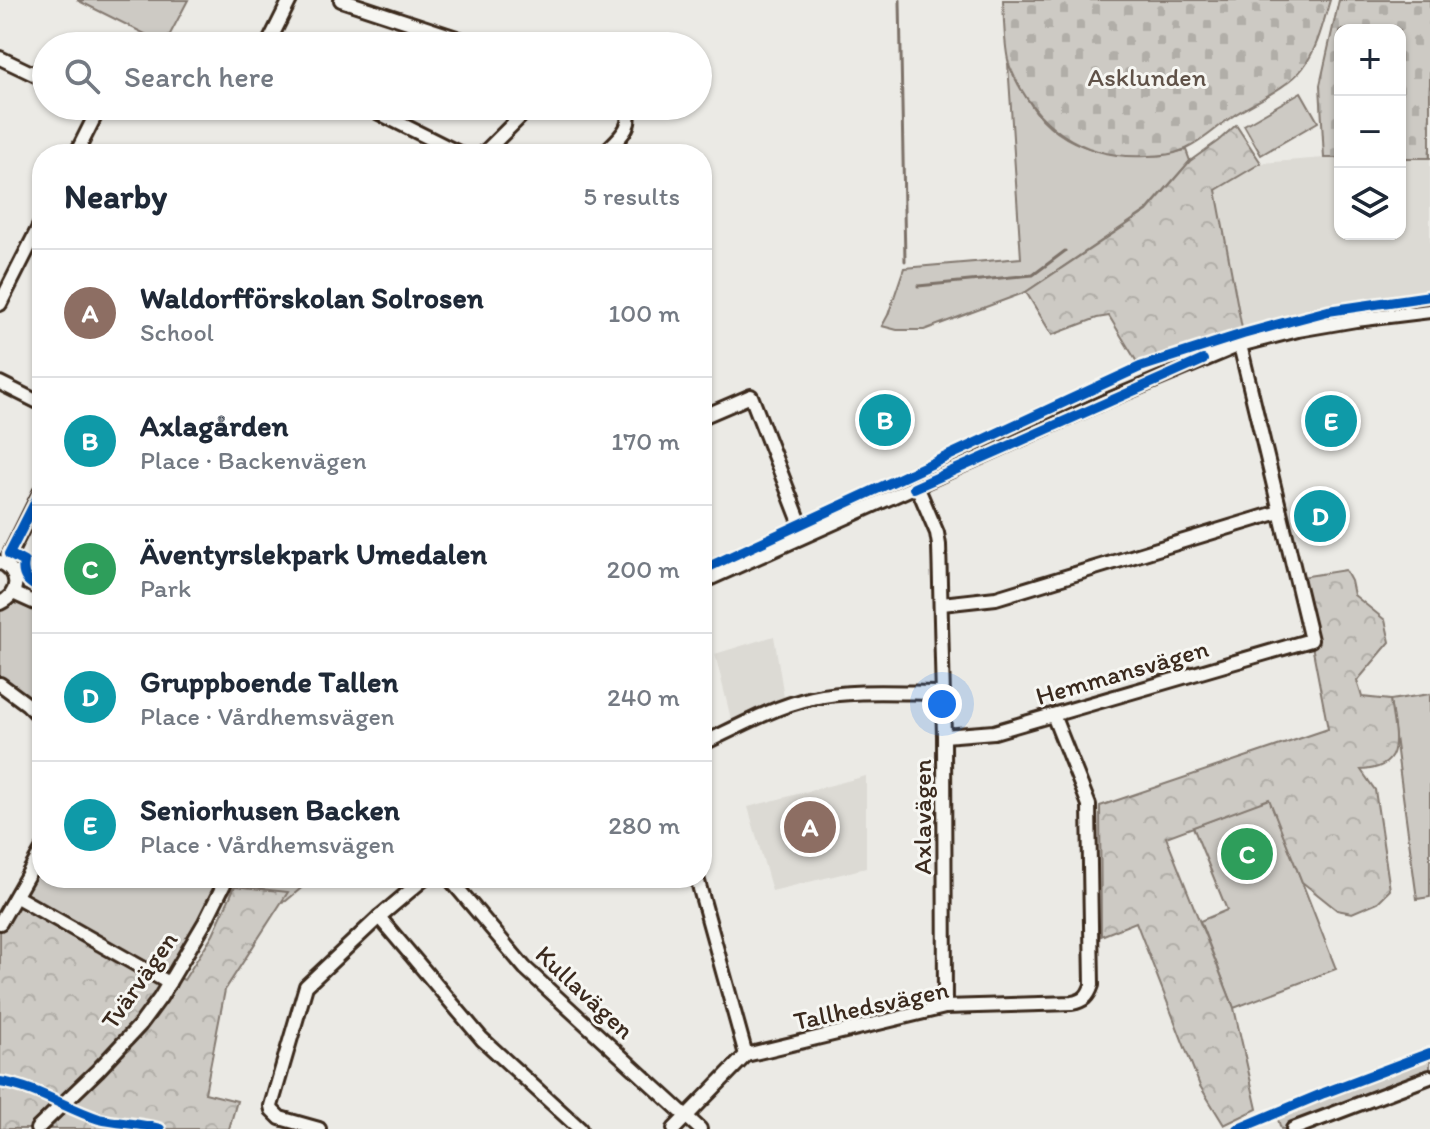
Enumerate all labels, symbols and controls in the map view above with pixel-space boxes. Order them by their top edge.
map controls [1334,24,1406,240]
button: + [1334,24,1406,96]
search box [32,32,712,120]
icon: search [60,54,104,98]
text: Search here [124,58,274,95]
park label: Asklunden [1088,61,1207,93]
button: − [1334,96,1406,168]
button: layers [1334,168,1406,240]
text: Nearby [64,176,167,217]
text: 5 results [583,180,680,212]
text: Waldorfförskolan Solrosen [140,279,484,316]
text: A [82,297,98,329]
text: 100 m [608,297,680,329]
text: School [140,316,214,348]
pin: B [859,390,911,450]
pin: E [1305,391,1357,451]
text: Axlagården [140,407,288,444]
text: B [82,425,98,457]
text: 170 m [611,425,680,457]
text: Place · Backenvägen [140,444,367,476]
pin: D [1294,486,1346,546]
text: Äventyrslekpark Umedalen [140,535,487,572]
text: C [82,553,98,585]
text: 200 m [607,553,680,585]
text: Park [140,572,191,604]
street label: Hemmansvägen [1032,632,1212,712]
text: Gruppboende Tallen [140,663,399,700]
text: D [81,681,99,713]
text: 240 m [607,681,680,713]
your location [922,684,962,724]
text: Place · Vårdhemsvägen [140,700,395,732]
street label: Axlavägen [906,759,938,875]
text: Seniorhusen Backen [140,791,400,828]
pin: A [784,797,836,857]
text: E [83,809,97,841]
text: 280 m [608,809,680,841]
pin: C [1221,824,1273,884]
text: Place · Vårdhemsvägen [140,828,395,860]
street label: Tvärvägen [94,925,184,1035]
street label: Kullavägen [529,938,641,1046]
street label: Tallhedsvägen [791,973,952,1037]

